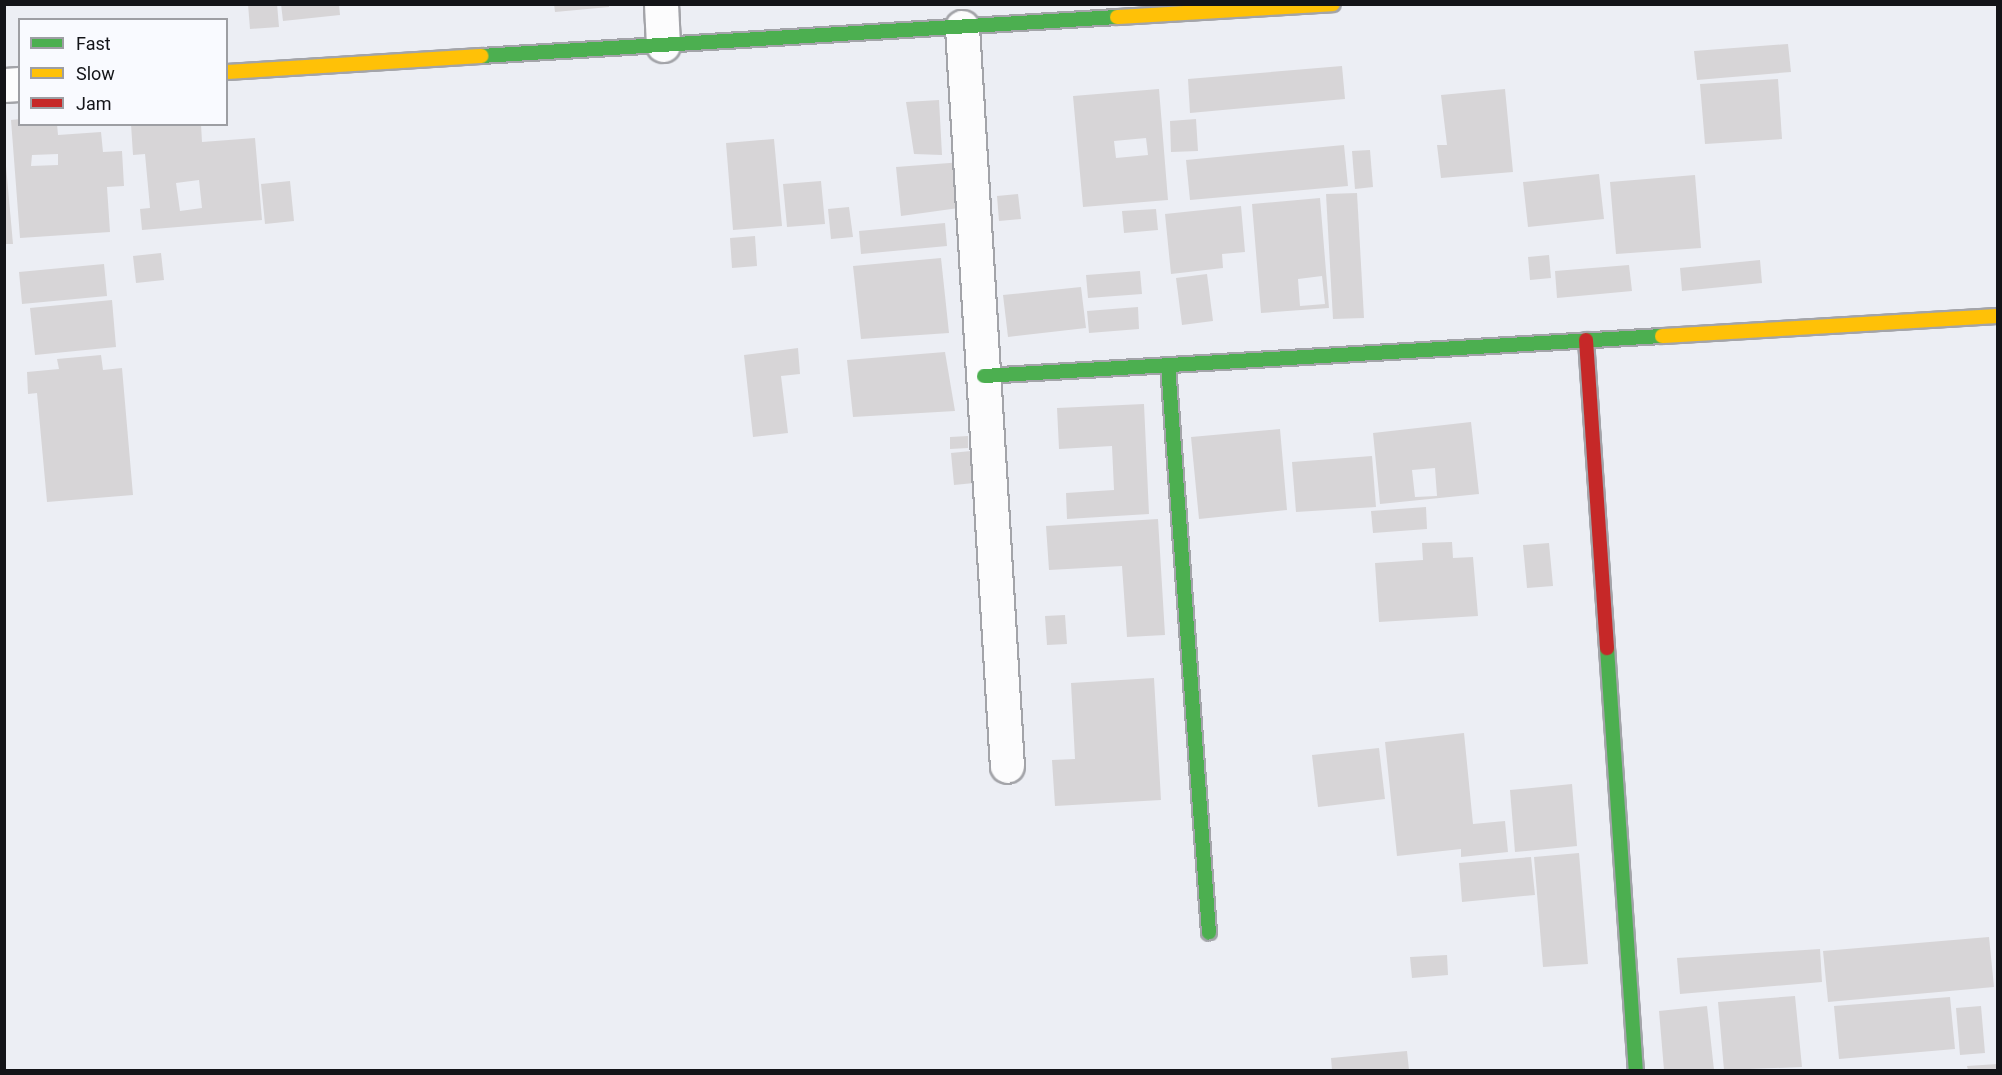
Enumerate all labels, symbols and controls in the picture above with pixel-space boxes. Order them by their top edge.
legend [18,18,228,126]
text: Fast [76,33,111,54]
text: Slow [76,63,115,84]
text: Jam [76,93,112,114]

